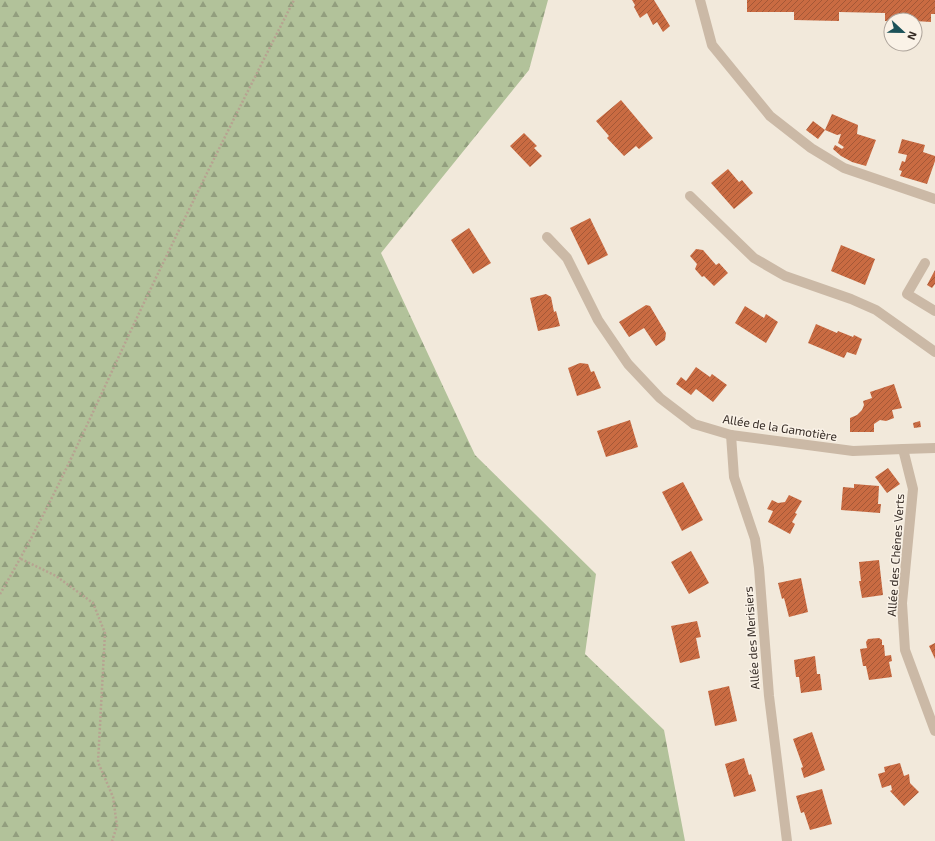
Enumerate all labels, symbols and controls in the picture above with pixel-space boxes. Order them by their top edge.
north arrow [883,12,923,52]
text: N [905,30,920,42]
street label: Allée de la Gamotière [722,411,838,443]
street label: Allée des Chênes Verts [884,493,906,617]
street label: Allée des Merisiers [740,586,762,690]

